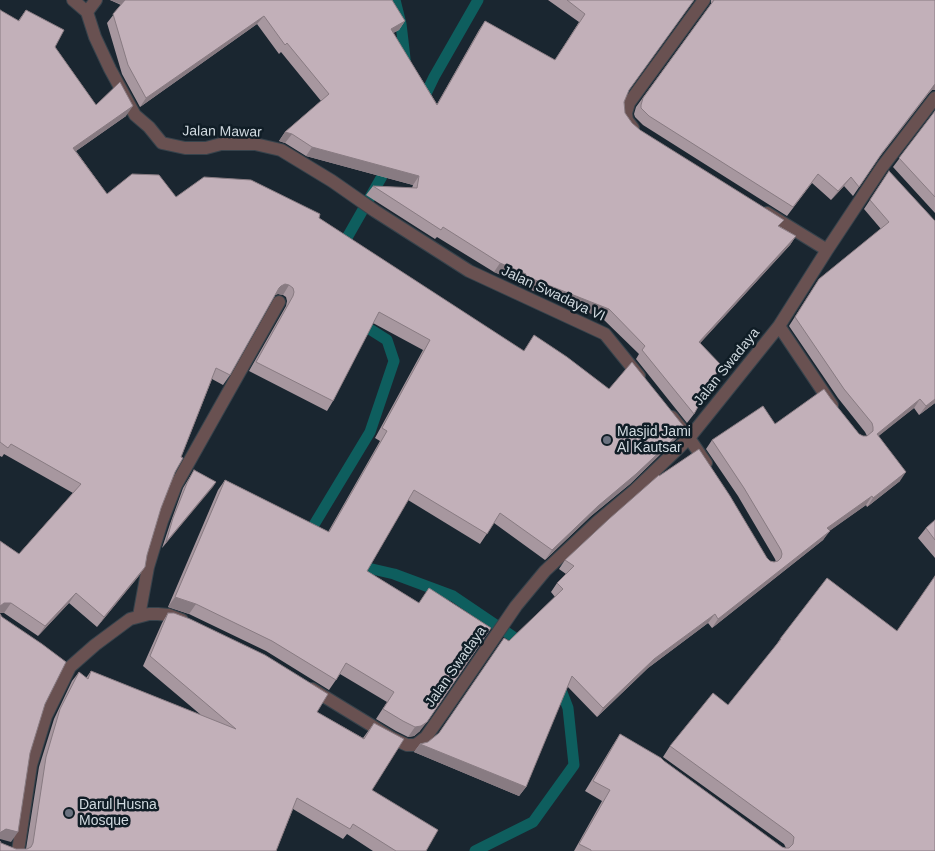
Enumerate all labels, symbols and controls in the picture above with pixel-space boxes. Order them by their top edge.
street label: Jalan Mawar [182,123,262,141]
street label: Jalan Swadaya VI [499,263,607,325]
street label: Jalan Swadaya [691,325,763,409]
place label: Masjid Jami Al Kautsar [617,424,691,457]
marker: Masjid Jami Al Kautsar [601,434,613,446]
street label: Jalan Swadaya [422,623,490,711]
place label: Darul Husna Mosque [79,797,157,830]
marker: Darul Husna Mosque [63,807,75,819]

